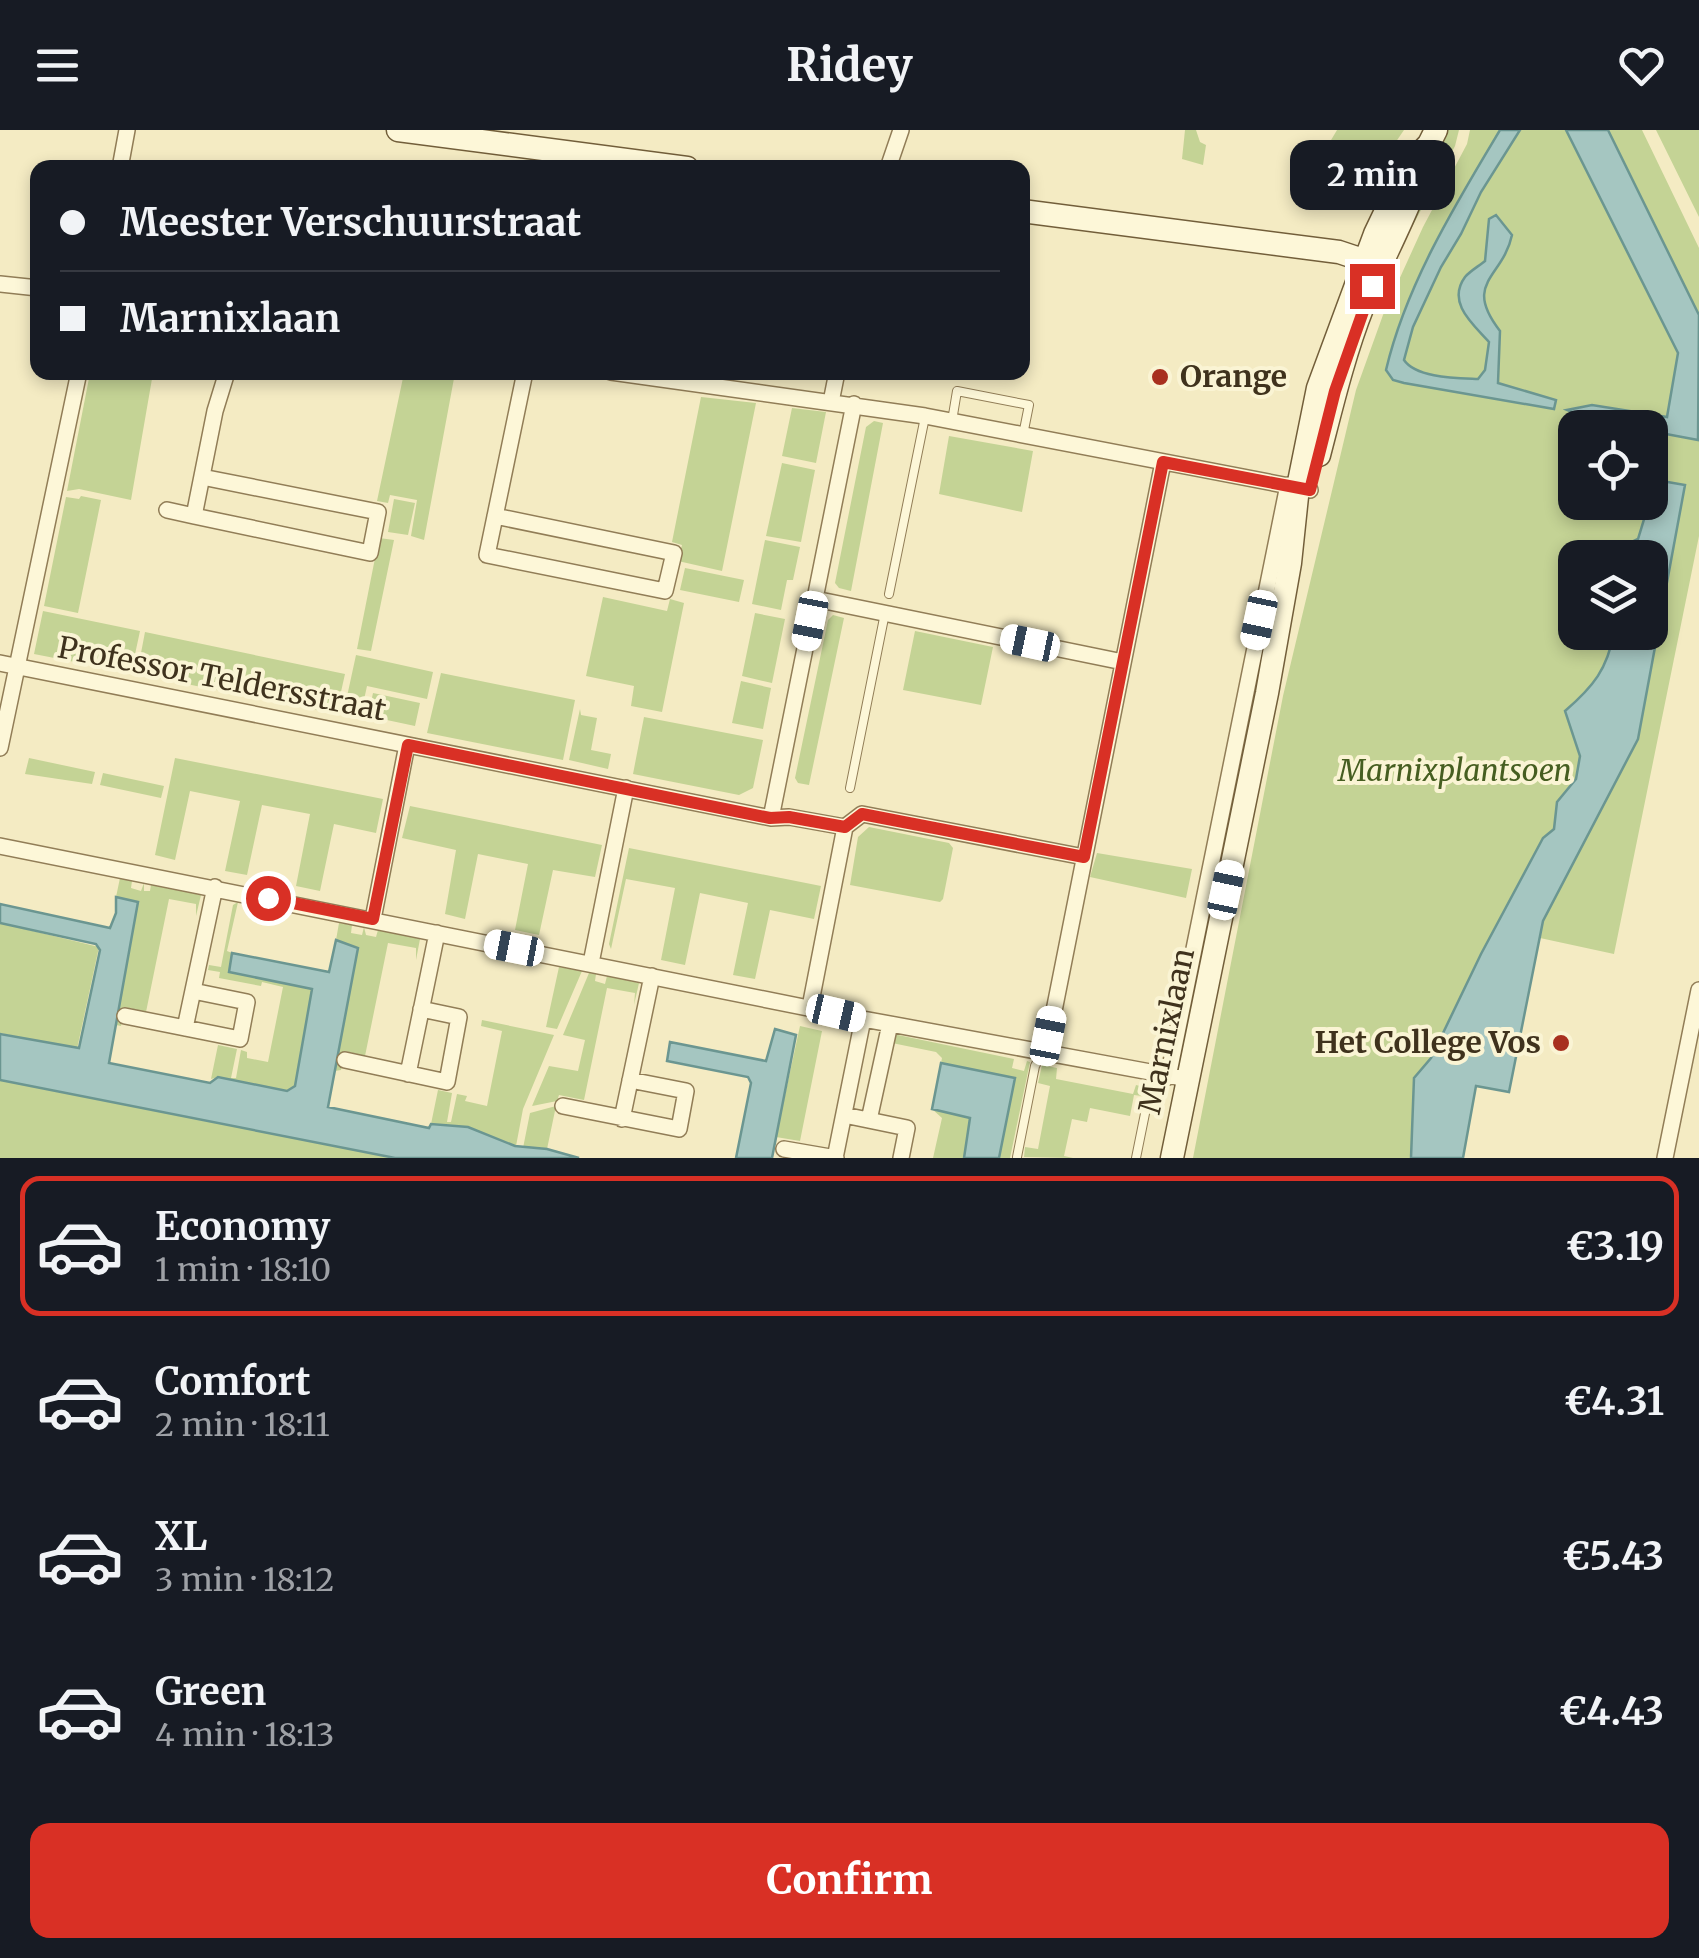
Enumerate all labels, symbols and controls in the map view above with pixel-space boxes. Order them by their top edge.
text: Ridey [786,37,913,93]
icon: menu [30,38,85,93]
icon: heart [1614,38,1669,93]
callout: 2 min [1290,141,1454,211]
text: 2 min [1327,155,1418,195]
text: Meester Verschuurstraat [120,199,581,246]
route end [1350,264,1395,309]
text: Marnixlaan [120,295,340,342]
place label: Orange [1180,357,1287,395]
marker: Orange [1149,366,1171,388]
map controls [1558,410,1668,650]
button: locate [1558,410,1668,520]
button: layers [1558,540,1668,650]
car [1238,588,1280,652]
car [790,589,830,653]
car [998,622,1062,664]
street label: Professor Teldersstraat [55,628,390,729]
park label: Marnixplantsoen [1336,751,1572,789]
car [1205,858,1247,922]
route start [246,876,291,921]
car [482,928,546,968]
street label: Marnixlaan [1130,944,1202,1117]
car [803,992,869,1034]
car [1028,1004,1068,1068]
place label: Het College Vos [1315,1023,1541,1061]
marker: Het College Vos [1550,1032,1572,1054]
icon: car [35,1201,125,1291]
text: Economy [155,1203,330,1250]
text: €3.19 [1565,1223,1664,1270]
text: 1 min · 18:10 [155,1250,331,1290]
icon: car [35,1356,125,1446]
text: Comfort [155,1358,311,1405]
text: €4.31 [1564,1378,1664,1425]
text: 2 min · 18:11 [155,1405,330,1445]
icon: car [35,1511,125,1601]
text: XL [155,1513,207,1560]
text: €5.43 [1562,1533,1664,1580]
text: 3 min · 18:12 [155,1560,334,1600]
icon: car [35,1666,125,1756]
text: Green [155,1668,266,1715]
text: €4.43 [1559,1688,1664,1735]
text: 4 min · 18:13 [155,1715,334,1755]
button: Confirm [30,1823,1669,1938]

